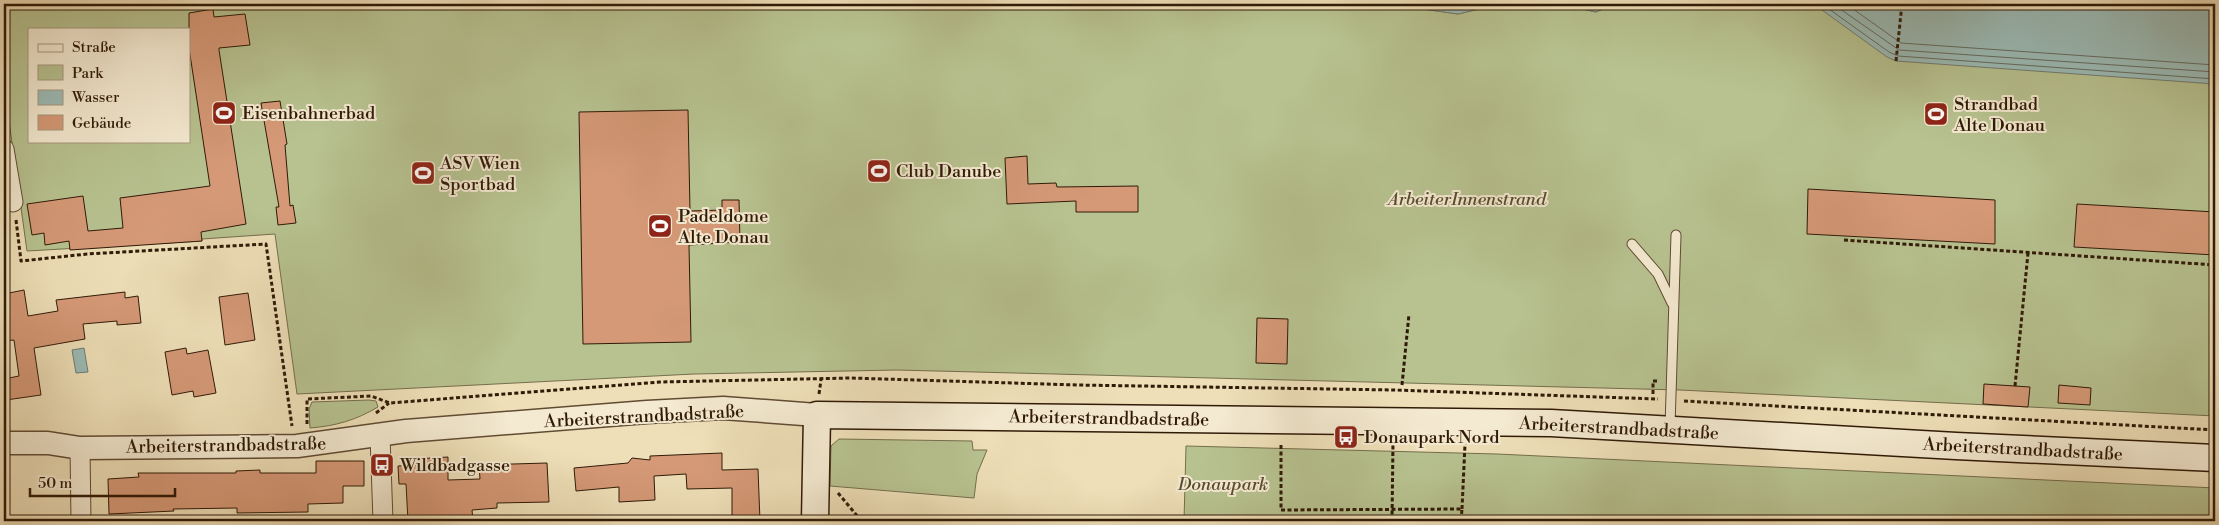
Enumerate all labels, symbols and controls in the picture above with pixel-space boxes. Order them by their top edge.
legend [28,28,190,142]
text: Straße [72,38,116,57]
text: Park [72,64,104,83]
text: Wasser [71,88,120,107]
place label: Strandbad Alte Donau [1953,93,2046,137]
sports icon: Eisenbahnerbad [211,100,237,126]
sports icon: Strandbad Alte Donau [1923,101,1949,127]
place label: Eisenbahnerbad [242,102,376,125]
text: Gebäude [72,114,131,133]
place label: ASV Wien Sportbad [439,152,520,196]
sports icon: Club Danube [866,158,892,184]
sports icon: ASV Wien Sportbad [410,160,436,186]
place label: Club Danube [896,160,1001,183]
park label: ArbeiterInnenstrand [1386,188,1547,211]
place label: Padeldome Alte Donau [677,205,770,249]
sports icon: Padeldome Alte Donau [647,213,673,239]
street label: Arbeiterstrandbadstraße [542,400,745,433]
street label: Arbeiterstrandbadstraße [1008,405,1209,432]
street label: Arbeiterstrandbadstraße [1517,412,1720,445]
bus stop icon: Donaupark Nord [1333,424,1359,450]
place label: Donaupark Nord [1364,426,1500,449]
street label: Arbeiterstrandbadstraße [125,432,326,459]
street label: Arbeiterstrandbadstraße [1921,433,2124,466]
bus stop icon: Wildbadgasse [369,452,395,478]
place label: Wildbadgasse [399,454,510,477]
scale bar [30,465,175,497]
park label: Donaupark [1177,473,1268,496]
text: 50 m [38,474,72,493]

